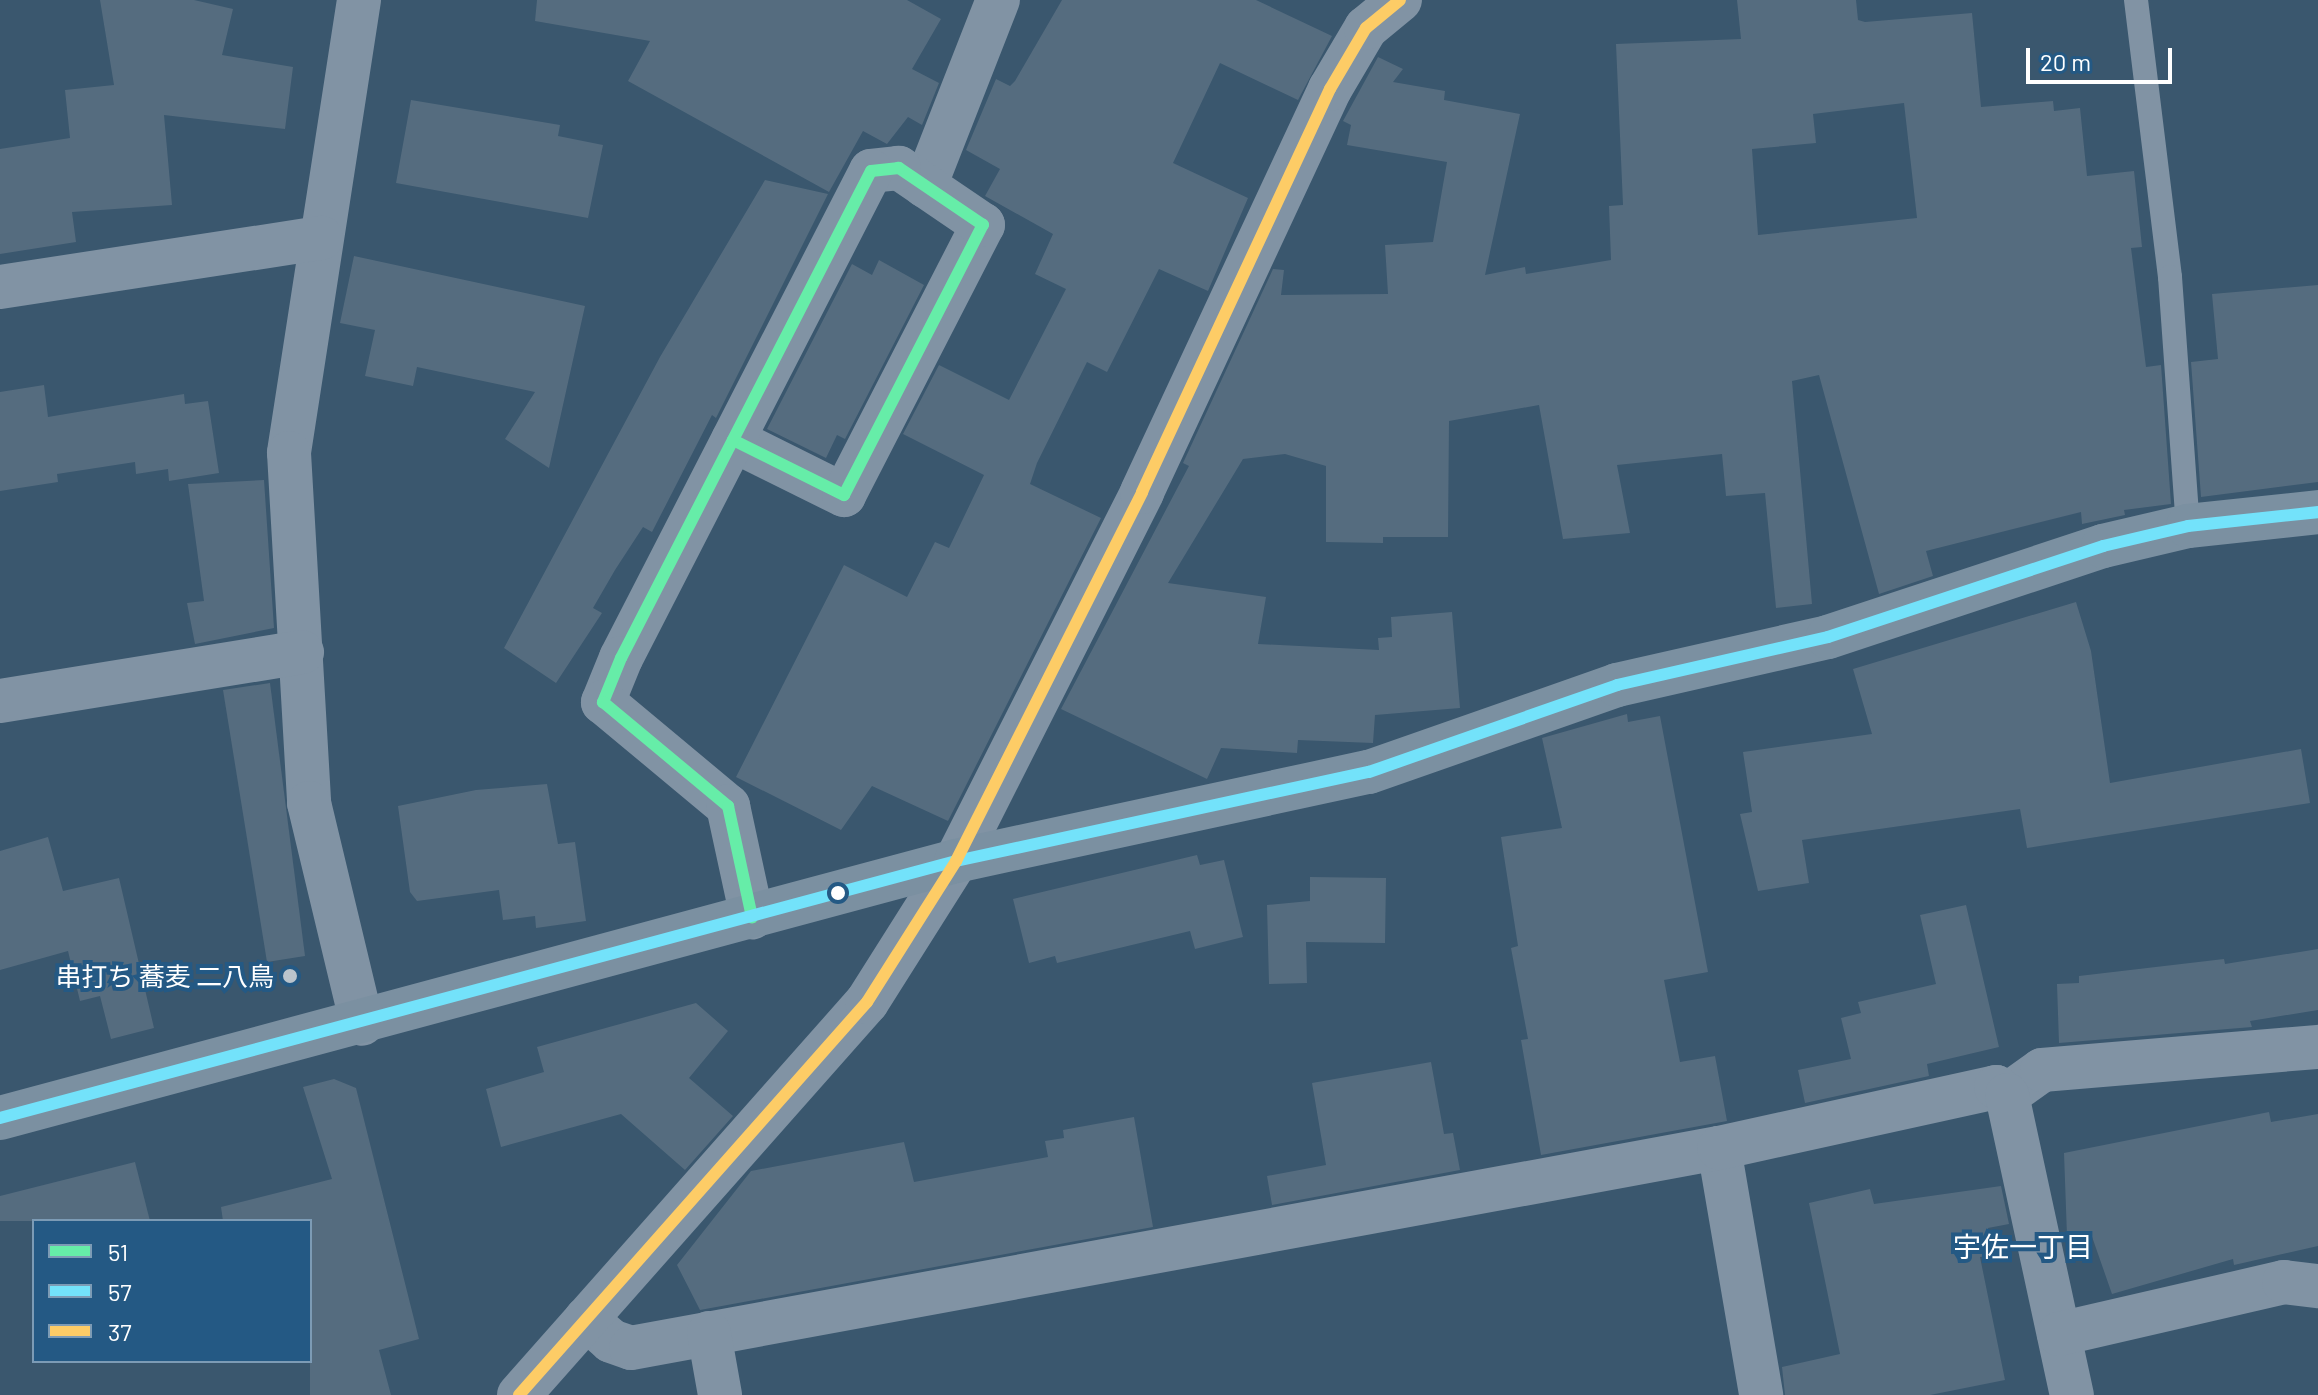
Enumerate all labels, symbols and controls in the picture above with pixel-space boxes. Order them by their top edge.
scale bar [2030,32,2176,82]
text: 20 m [2040,47,2091,76]
unlabelled marker [830,885,846,901]
place label: 串打ち 蕎麦 二八鳥 [56,960,274,992]
marker: 串打ち 蕎麦 二八鳥 [281,967,299,985]
legend [32,1219,312,1363]
district label: 宇佐一丁目 [1953,1229,2093,1263]
text: 51 [108,1237,128,1266]
text: 57 [108,1277,132,1306]
text: 37 [108,1317,132,1346]

